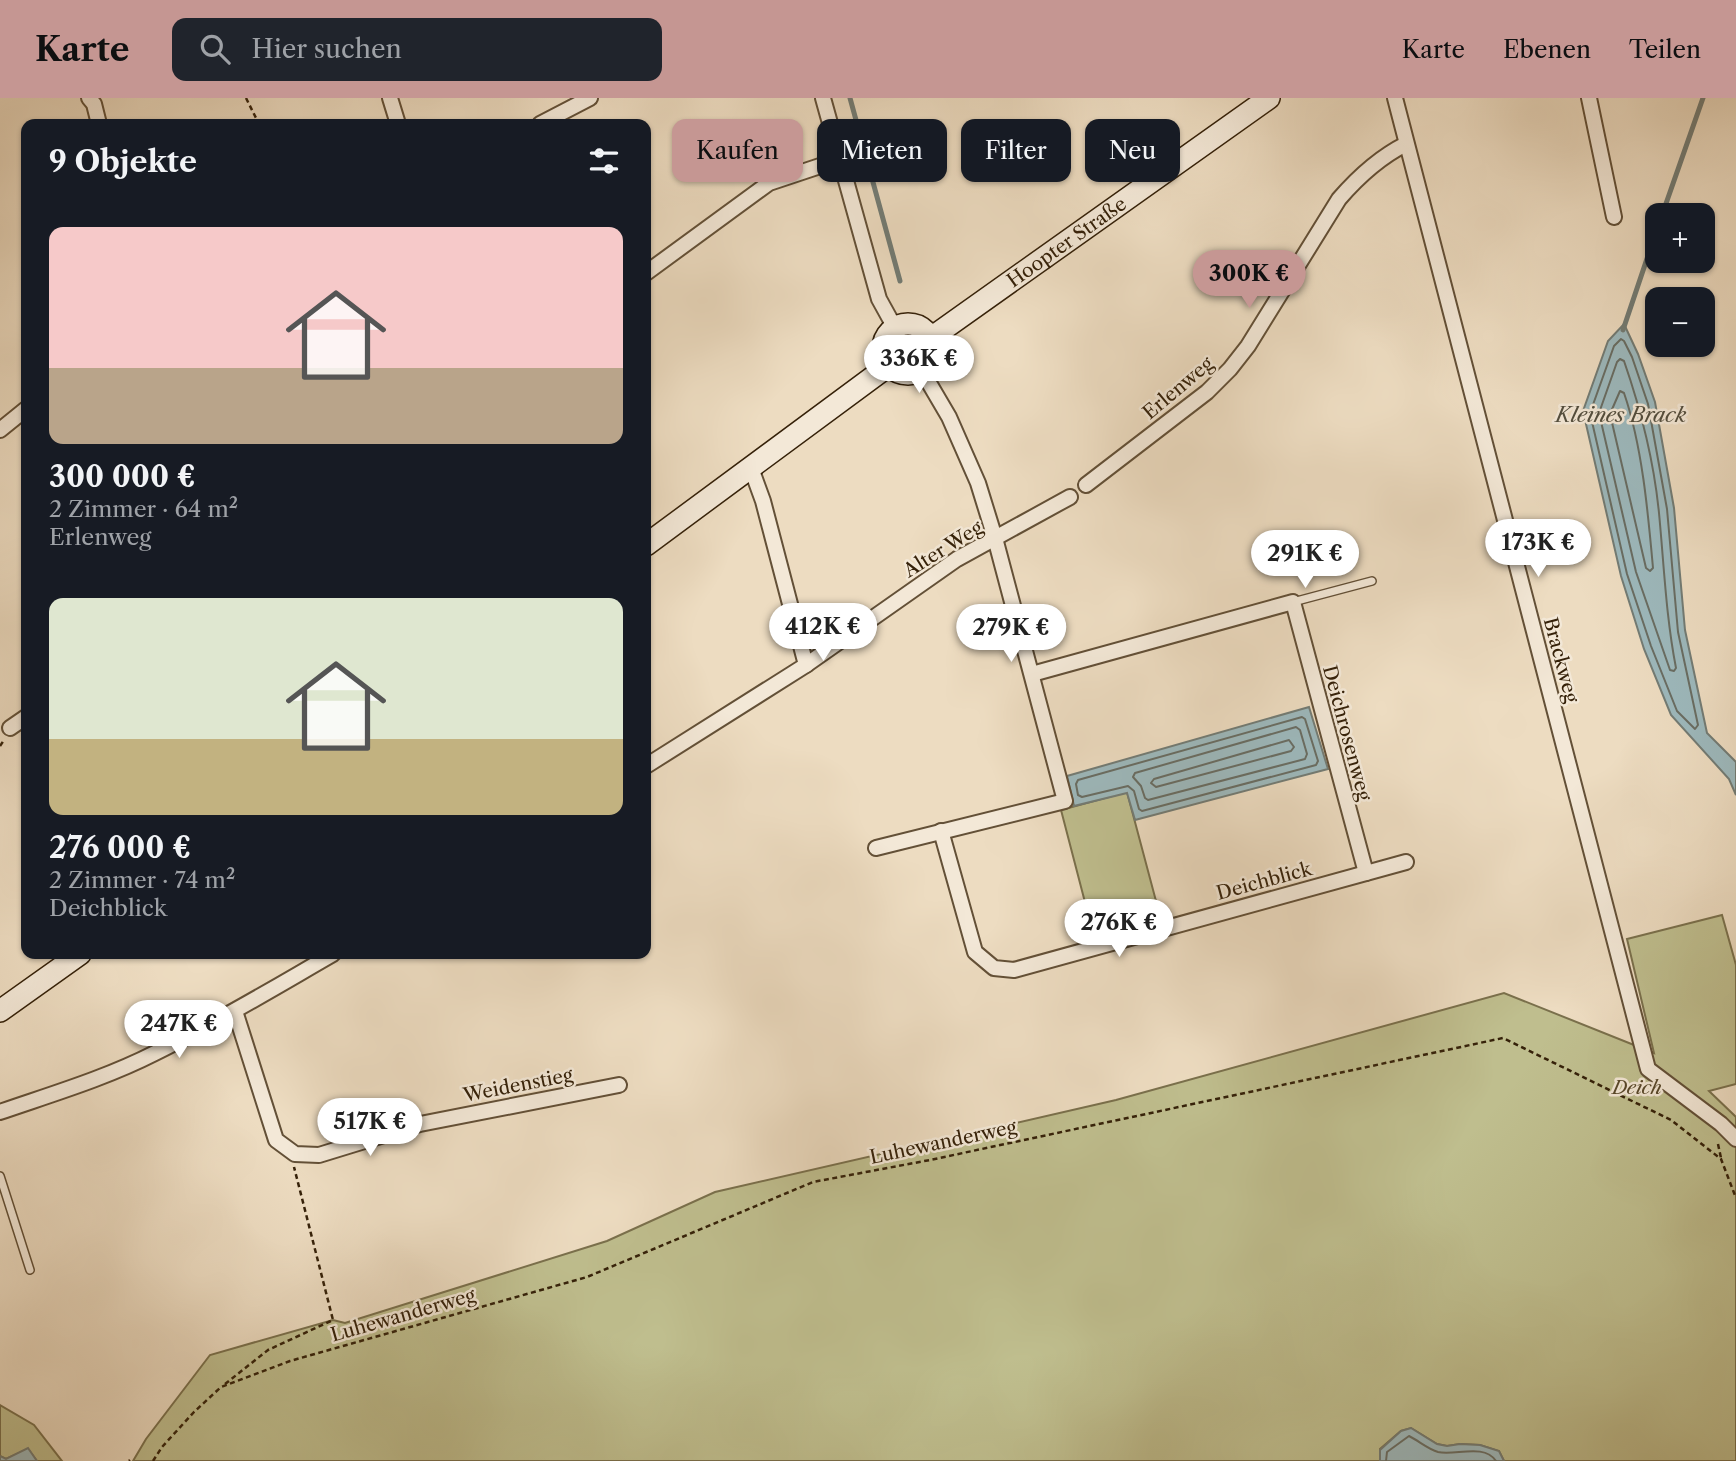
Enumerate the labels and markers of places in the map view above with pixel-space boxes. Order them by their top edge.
pin: 300K € [1192,250,1306,310]
pin: 336K € [862,336,976,395]
pin: 173K € [1481,519,1595,579]
pin: 291K € [1248,531,1362,590]
pin: 412K € [766,603,880,663]
pin: 279K € [954,604,1068,664]
pin: 276K € [1062,900,1176,959]
pin: 247K € [122,1000,236,1060]
pin: 517K € [313,1098,427,1158]

